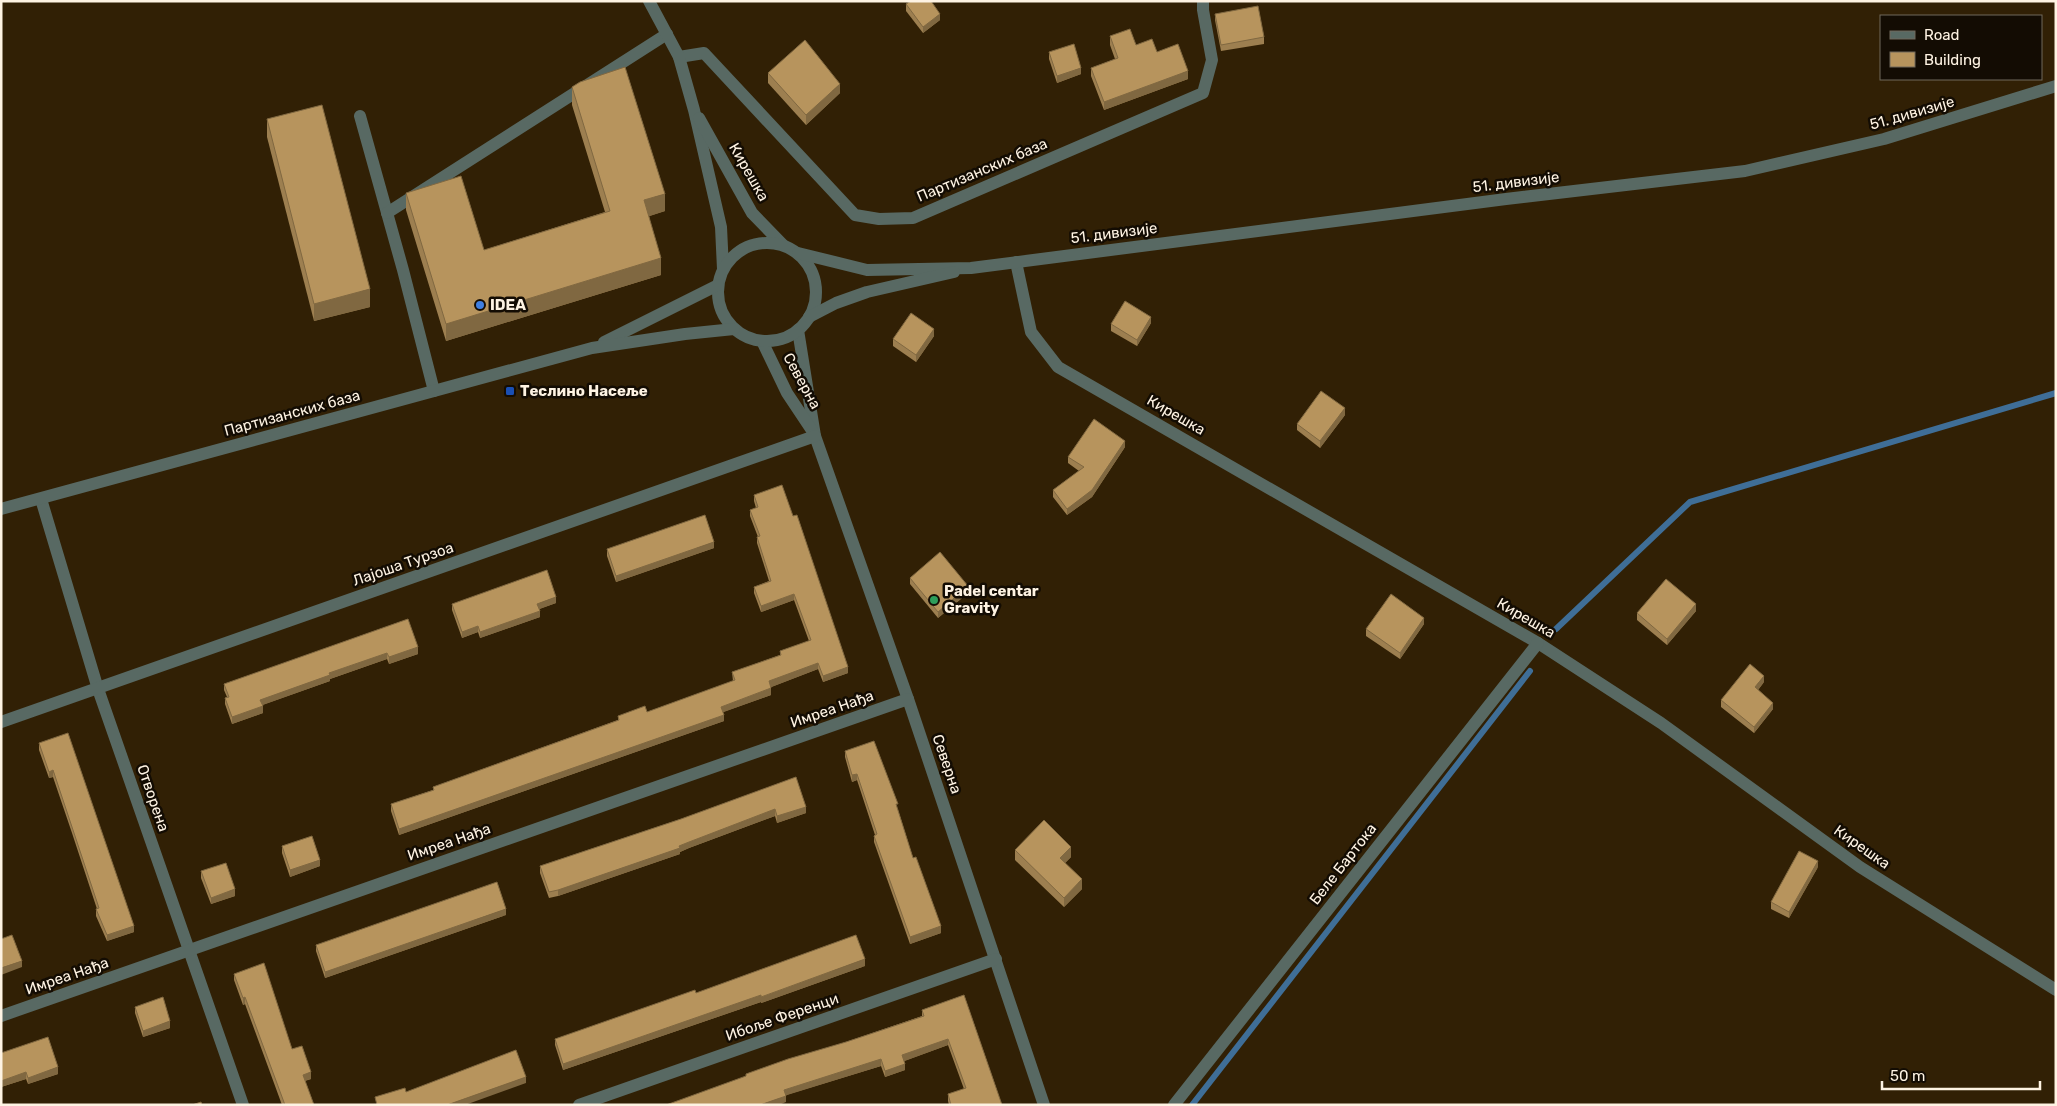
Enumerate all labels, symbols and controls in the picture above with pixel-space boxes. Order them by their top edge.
legend [1880,15,2042,80]
text: Road [1924,26,1960,44]
text: Building [1924,51,1981,69]
street label: 51. дивизије [1868,92,1956,134]
street label: Партизанских база [914,134,1050,206]
street label: Кирешка [725,140,773,204]
street label: 51. дивизије [1472,168,1560,196]
street label: 51. дивизије [1070,219,1158,247]
place label: IDEA [490,296,526,314]
marker: IDEA [474,299,486,311]
street label: Северна [779,350,825,412]
place label: Теслино Насеље [520,382,648,400]
marker: Теслино Насеље [504,385,516,397]
street label: Партизанских база [222,386,362,440]
street label: Кирешка [1144,391,1208,439]
street label: Лајоша Турзоа [350,538,456,590]
place label: Padel centar Gravity [944,582,1039,617]
marker: Padel centar Gravity [928,594,940,606]
street label: Кирешка [1494,594,1558,642]
street label: Имреа Нађа [788,686,876,732]
street label: Северна [928,732,966,796]
street label: Отворена [133,762,173,834]
street label: Имреа Нађа [405,819,493,865]
street label: Беле Бартока [1306,820,1380,908]
street label: Кирешка [1831,821,1893,873]
street label: Имреа Нађа [23,953,111,999]
street label: Ибоље Ференци [723,989,841,1045]
scale bar [1882,1058,2040,1090]
text: 50 m [1890,1067,1925,1085]

